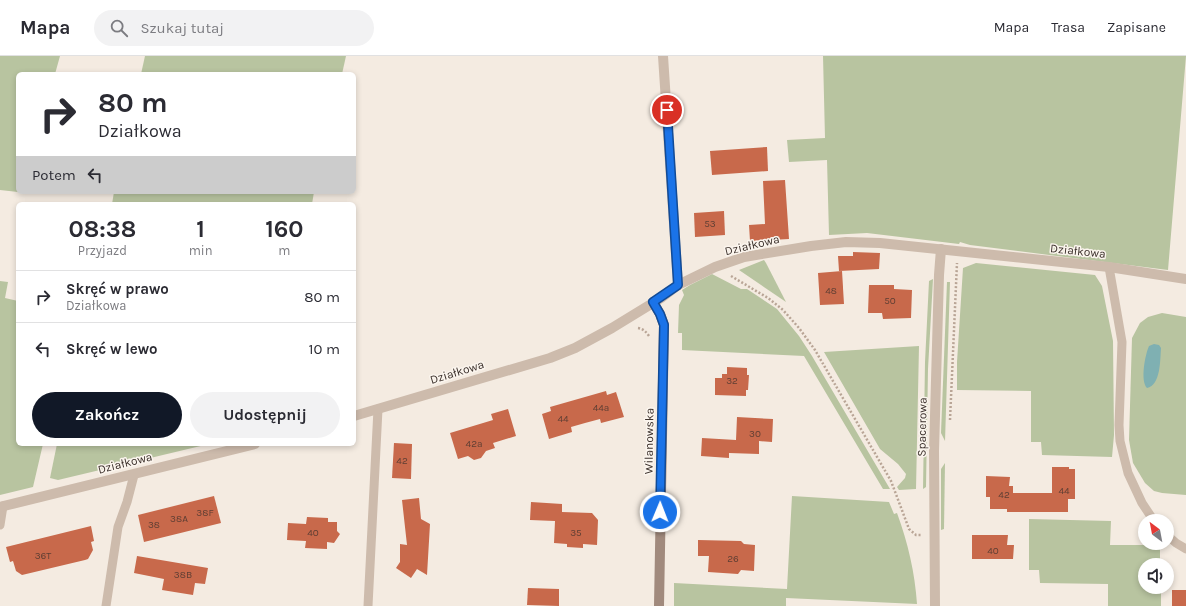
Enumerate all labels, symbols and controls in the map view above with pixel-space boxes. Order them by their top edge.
search box [94,10,374,46]
text: Mapa [20,17,70,39]
icon: search [108,17,130,39]
text: Szukaj tutaj [140,19,224,37]
text: Mapa [994,19,1029,36]
text: Trasa [1051,19,1085,36]
text: Zapisane [1107,19,1166,36]
text: 80 m [98,86,167,119]
icon: right [32,88,84,140]
pin [650,93,684,127]
icon: arrive [656,99,678,121]
text: Działkowa [98,120,182,142]
icon: left [84,164,106,186]
text: Potem [32,166,76,184]
text: 08:38 [69,215,136,243]
text: 1 [196,215,205,243]
text: 160 [265,215,303,243]
house number: 53 [704,218,716,230]
street label: Działkowa [723,232,781,258]
street label: Działkowa [1050,241,1106,261]
text: Przyjazd [78,243,127,258]
text: min [189,243,213,258]
text: m [278,243,290,258]
text: Skręć w prawo [66,280,169,298]
house number: 48 [825,285,837,297]
icon: right [32,286,54,308]
text: 80 m [304,288,340,306]
house number: 50 [884,295,896,307]
text: Działkowa [66,298,126,313]
icon: left [32,338,54,360]
text: Skręć w lewo [66,340,158,358]
text: 10 m [309,340,340,358]
street label: Działkowa [428,357,486,387]
house number: 32 [726,375,738,387]
button: Zakończ [32,392,182,438]
button: Udostępnij [190,392,340,438]
street label: Spacerowa [914,397,930,457]
house number: 44a [593,402,609,414]
street label: Wilanowska [641,408,657,474]
house number: 44 [557,413,569,425]
house number: 30 [749,428,761,440]
house number: 42a [466,438,482,450]
street label: Działkowa [96,449,154,477]
house number: 42 [396,455,408,467]
house number: 44 [1058,485,1070,497]
house number: 42 [998,489,1010,501]
position arrow [639,491,681,533]
house number: 38F [196,507,214,519]
house number: 38A [170,513,188,525]
north arrow [1138,514,1174,550]
map controls [1138,514,1174,594]
house number: 38 [148,519,160,531]
house number: 40 [307,527,319,539]
house number: 35 [570,527,582,539]
house number: 40 [987,545,999,557]
house number: 36T [35,550,51,562]
house number: 26 [727,553,739,565]
button: sound [1138,558,1174,594]
house number: 38B [174,569,192,581]

